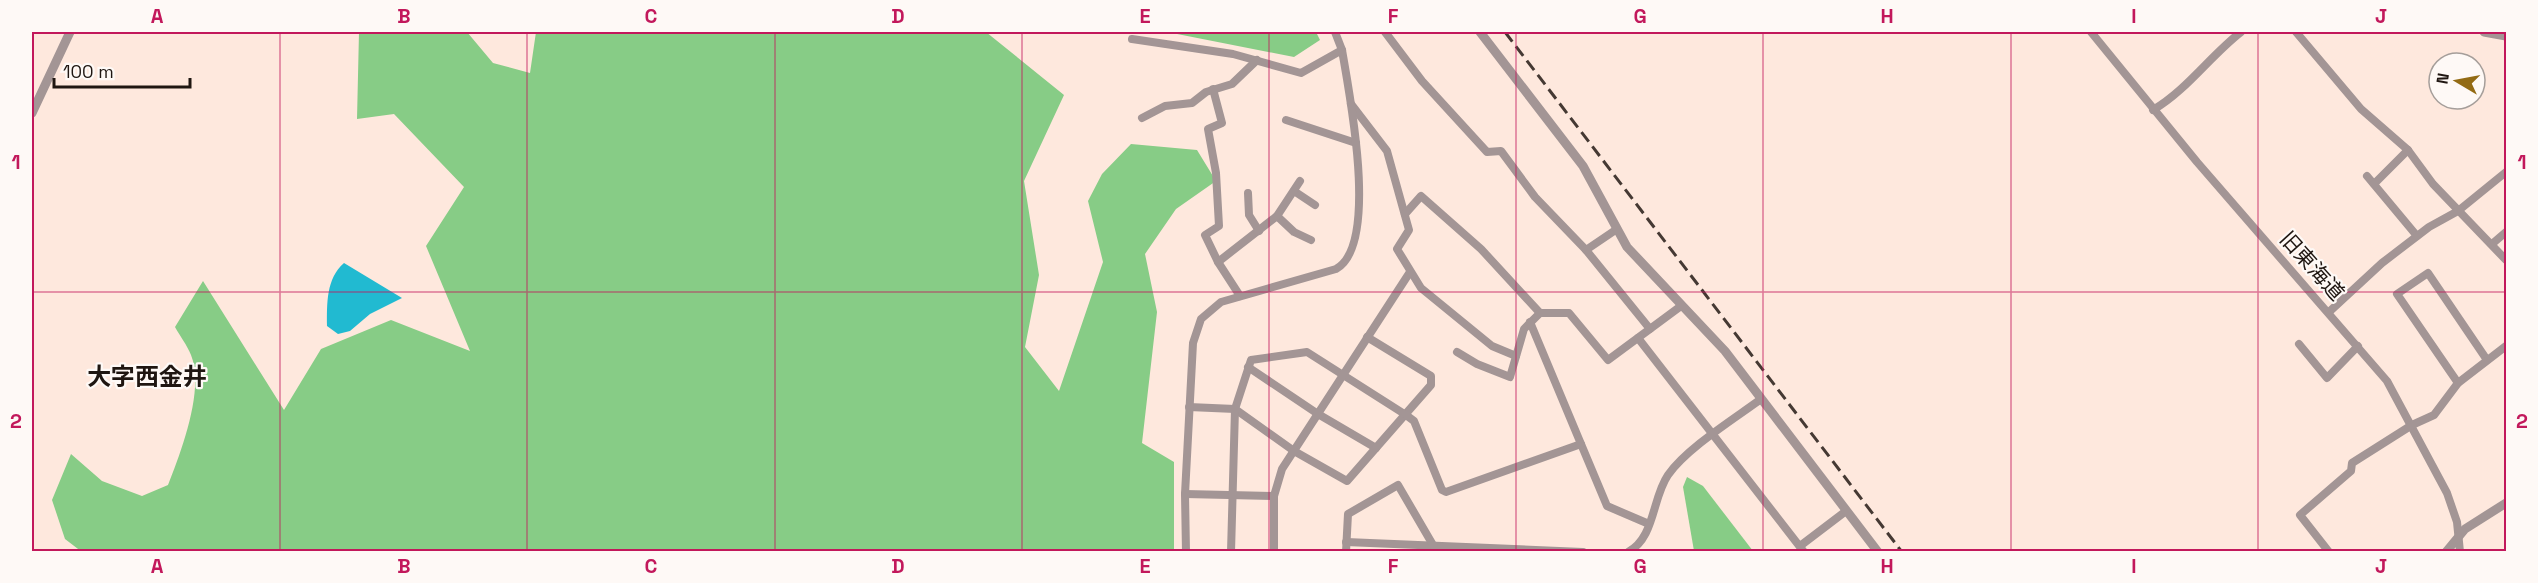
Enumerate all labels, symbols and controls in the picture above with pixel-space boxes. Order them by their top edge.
text: A [151,3,164,29]
text: B [397,3,411,29]
text: C [645,3,658,29]
text: D [891,3,905,29]
text: E [1139,3,1151,29]
text: F [1388,3,1399,29]
text: G [1633,3,1647,29]
text: H [1880,3,1894,29]
text: I [2131,3,2137,29]
text: J [2375,3,2387,29]
scale bar [54,51,190,89]
north arrow [2427,51,2487,111]
text: 100 m [63,60,114,83]
text: N [2431,71,2454,86]
text: 1 [11,149,21,175]
text: 1 [2517,149,2527,175]
street label: 旧東海道 [2274,225,2351,306]
district label: 大字西金井 [87,361,207,392]
text: 2 [10,408,22,434]
text: 2 [2516,408,2528,434]
text: A [151,553,164,579]
text: B [397,553,411,579]
text: C [645,553,658,579]
text: D [891,553,905,579]
text: E [1139,553,1151,579]
text: F [1388,553,1399,579]
text: G [1633,553,1647,579]
text: H [1880,553,1894,579]
text: I [2131,553,2137,579]
text: J [2375,553,2387,579]

